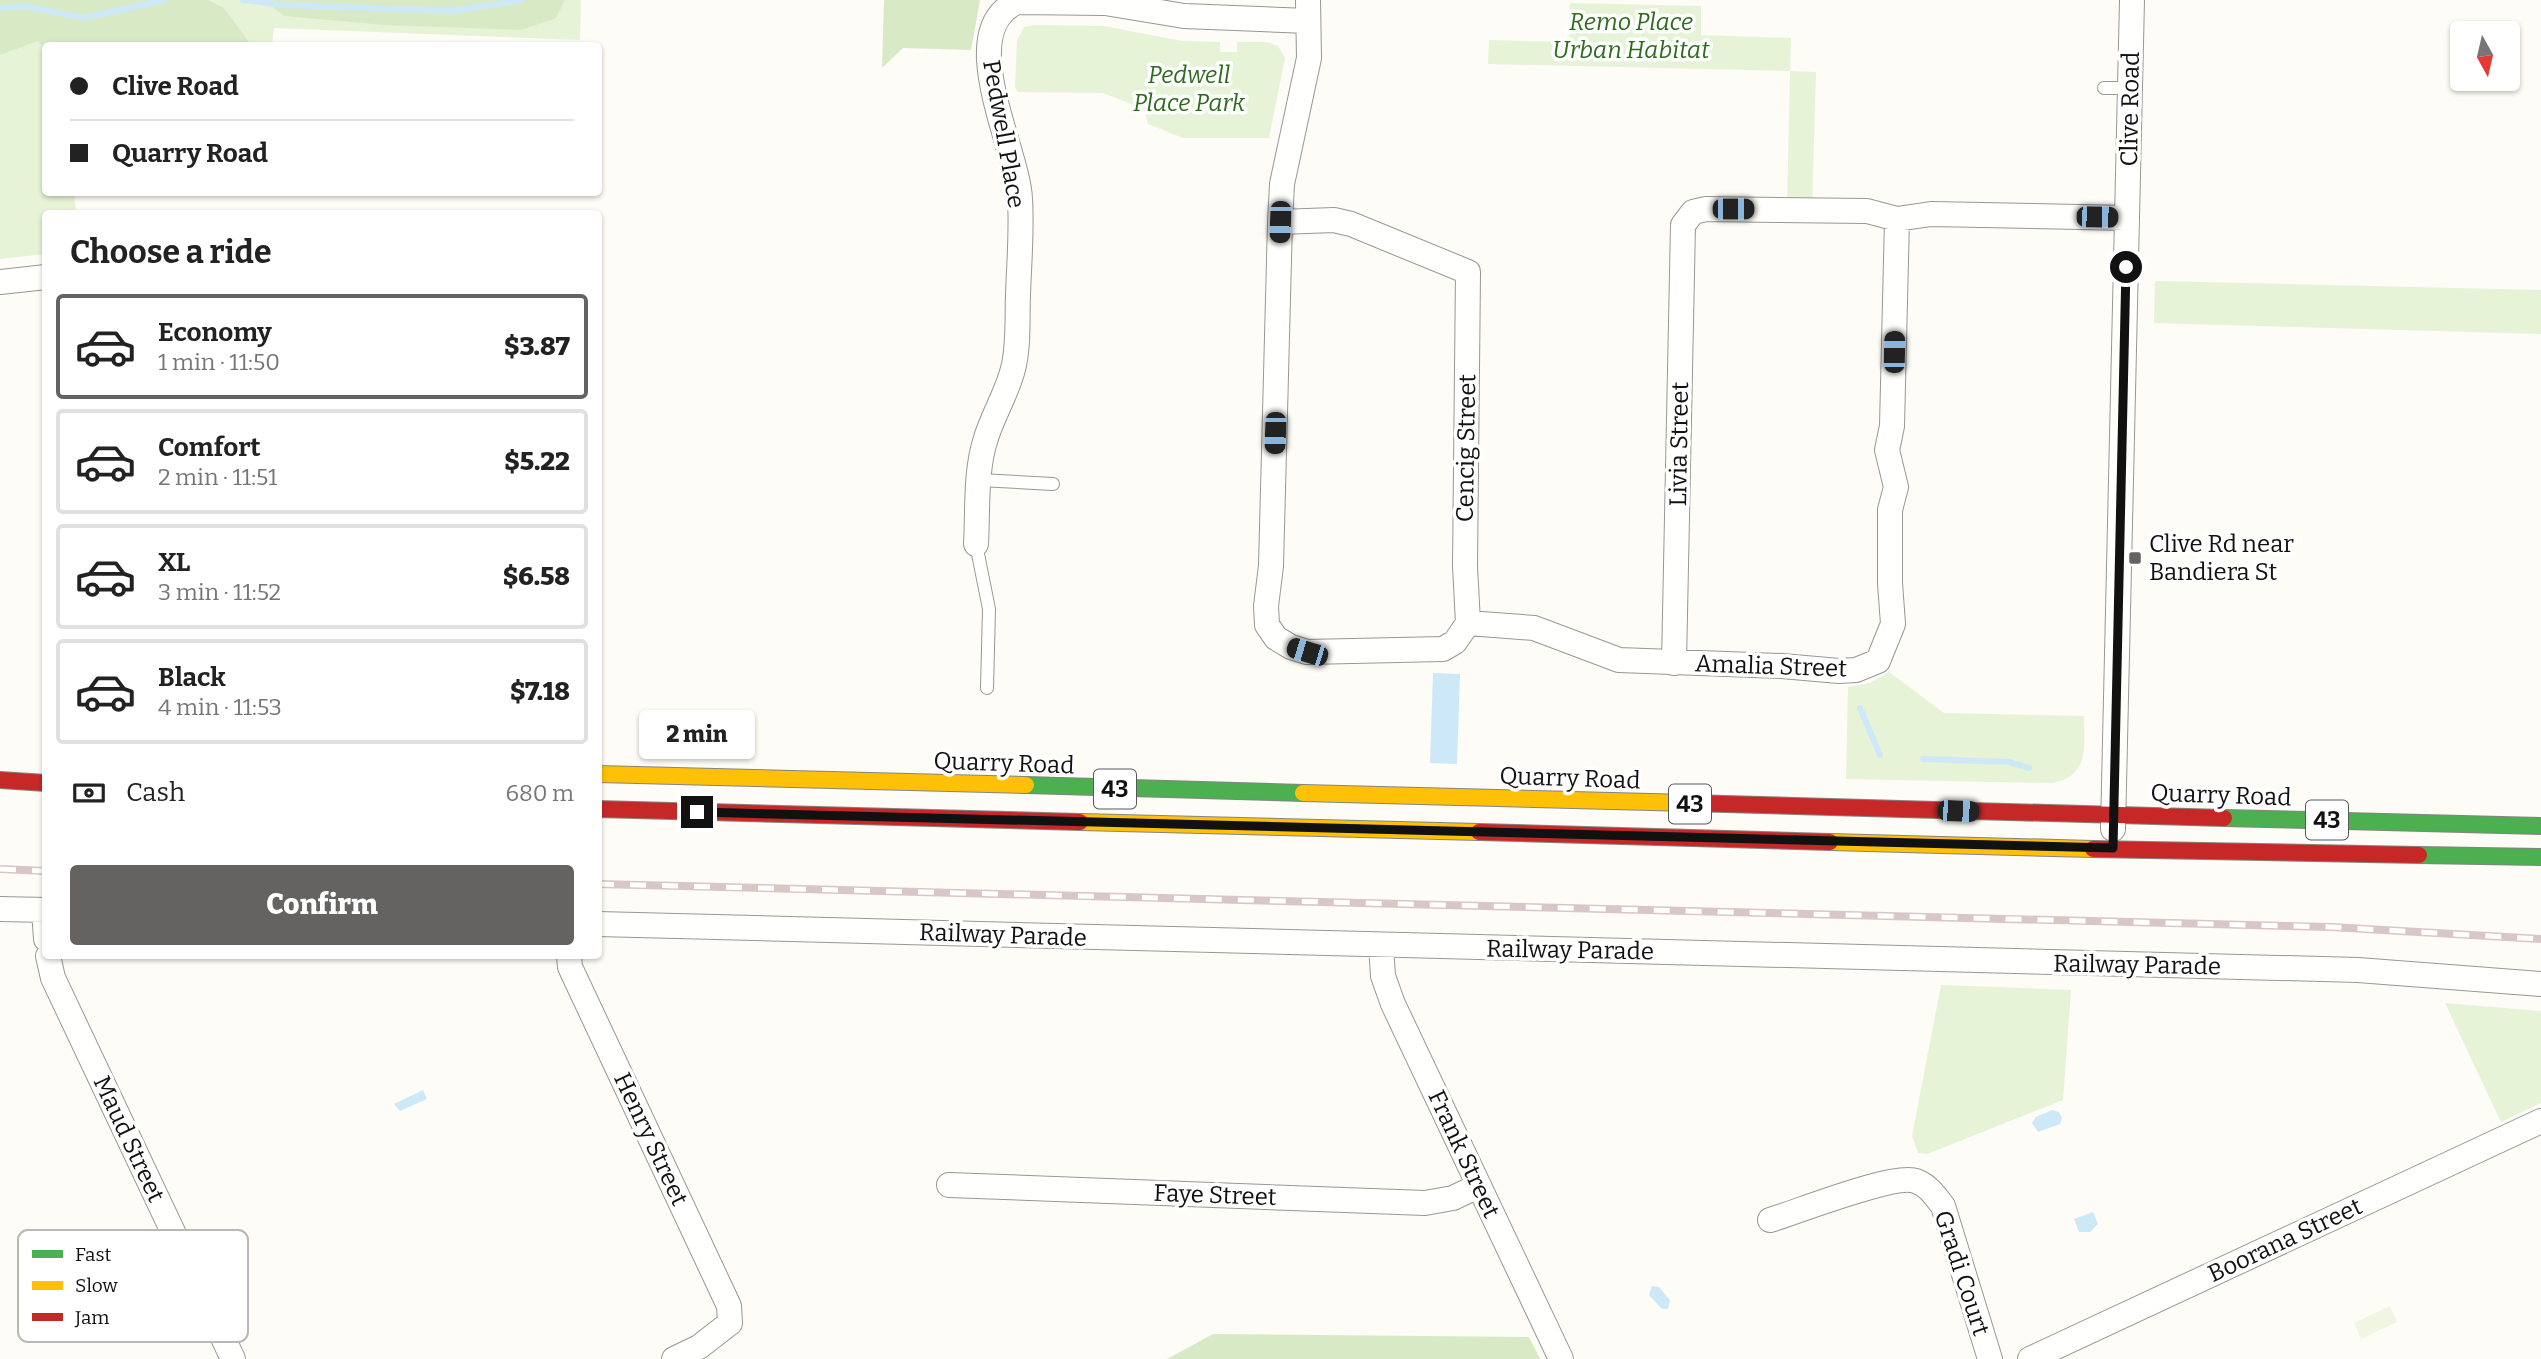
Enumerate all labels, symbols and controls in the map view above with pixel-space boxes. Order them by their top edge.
park label: Remo Place Urban Habitat [1552,8,1710,64]
north arrow [2450,21,2520,91]
map controls [2450,21,2520,91]
street label: Clive Road [2115,51,2145,167]
street label: Pedwell Place [977,58,1031,210]
park label: Pedwell Place Park [1133,61,1246,117]
text: Clive Road [112,71,239,102]
text: Quarry Road [112,138,268,169]
car [1713,199,1755,220]
car [1269,201,1292,243]
car [2076,206,2119,228]
text: Choose a ride [70,233,271,271]
route start [2110,251,2142,283]
icon: car [74,315,137,378]
text: Economy [158,317,272,348]
text: $3.87 [504,331,570,362]
car [1884,331,1905,373]
text: 1 min · 11:50 [158,348,280,376]
street label: Cencig Street [1451,373,1481,522]
street label: Livia Street [1664,381,1694,507]
car [1264,412,1287,454]
icon: car [74,430,137,493]
text: Comfort [158,432,261,463]
text: $5.22 [504,446,570,477]
text: 2 min · 11:51 [158,463,277,491]
place label: Clive Rd near Bandiera St [2149,530,2294,586]
icon: car [74,545,137,608]
text: XL [158,547,190,578]
marker: Clive Rd near Bandiera St [2127,550,2143,566]
text: $6.58 [503,561,570,592]
text: 3 min · 11:52 [158,578,281,606]
car [1284,636,1331,668]
street label: Amalia Street [1695,649,1848,683]
icon: car [74,660,137,723]
text: Black [158,662,226,693]
text: $7.18 [510,676,570,707]
text: 4 min · 11:53 [158,693,282,721]
callout: 2 min [639,710,755,760]
text: 2 min [666,720,728,748]
street label: Quarry Road [933,747,1075,779]
street label: Quarry Road [1499,762,1641,794]
road number: 43 [1094,769,1136,808]
icon: cash [70,774,108,812]
text: Cash [126,777,185,808]
text: 680 m [505,779,574,807]
street label: Quarry Road [2150,779,2292,811]
road number: 43 [1669,784,1711,824]
route end [681,796,713,828]
car [1937,800,1980,822]
road number: 43 [2306,800,2348,840]
button: Confirm [70,865,574,945]
street label: Railway Parade [919,918,1087,952]
street label: Railway Parade [1486,935,1654,965]
street label: Railway Parade [2053,950,2221,980]
street label: Henry Street [608,1068,694,1210]
street label: Maud Street [88,1072,171,1207]
street label: Frank Street [1422,1086,1506,1222]
street label: Faye Street [1153,1179,1277,1211]
street label: Boorana Street [2204,1192,2367,1288]
street label: Gradi Court [1929,1207,1995,1339]
legend [18,1230,248,1342]
text: Fast [75,1243,112,1266]
text: Slow [75,1274,118,1297]
text: Jam [74,1306,109,1329]

